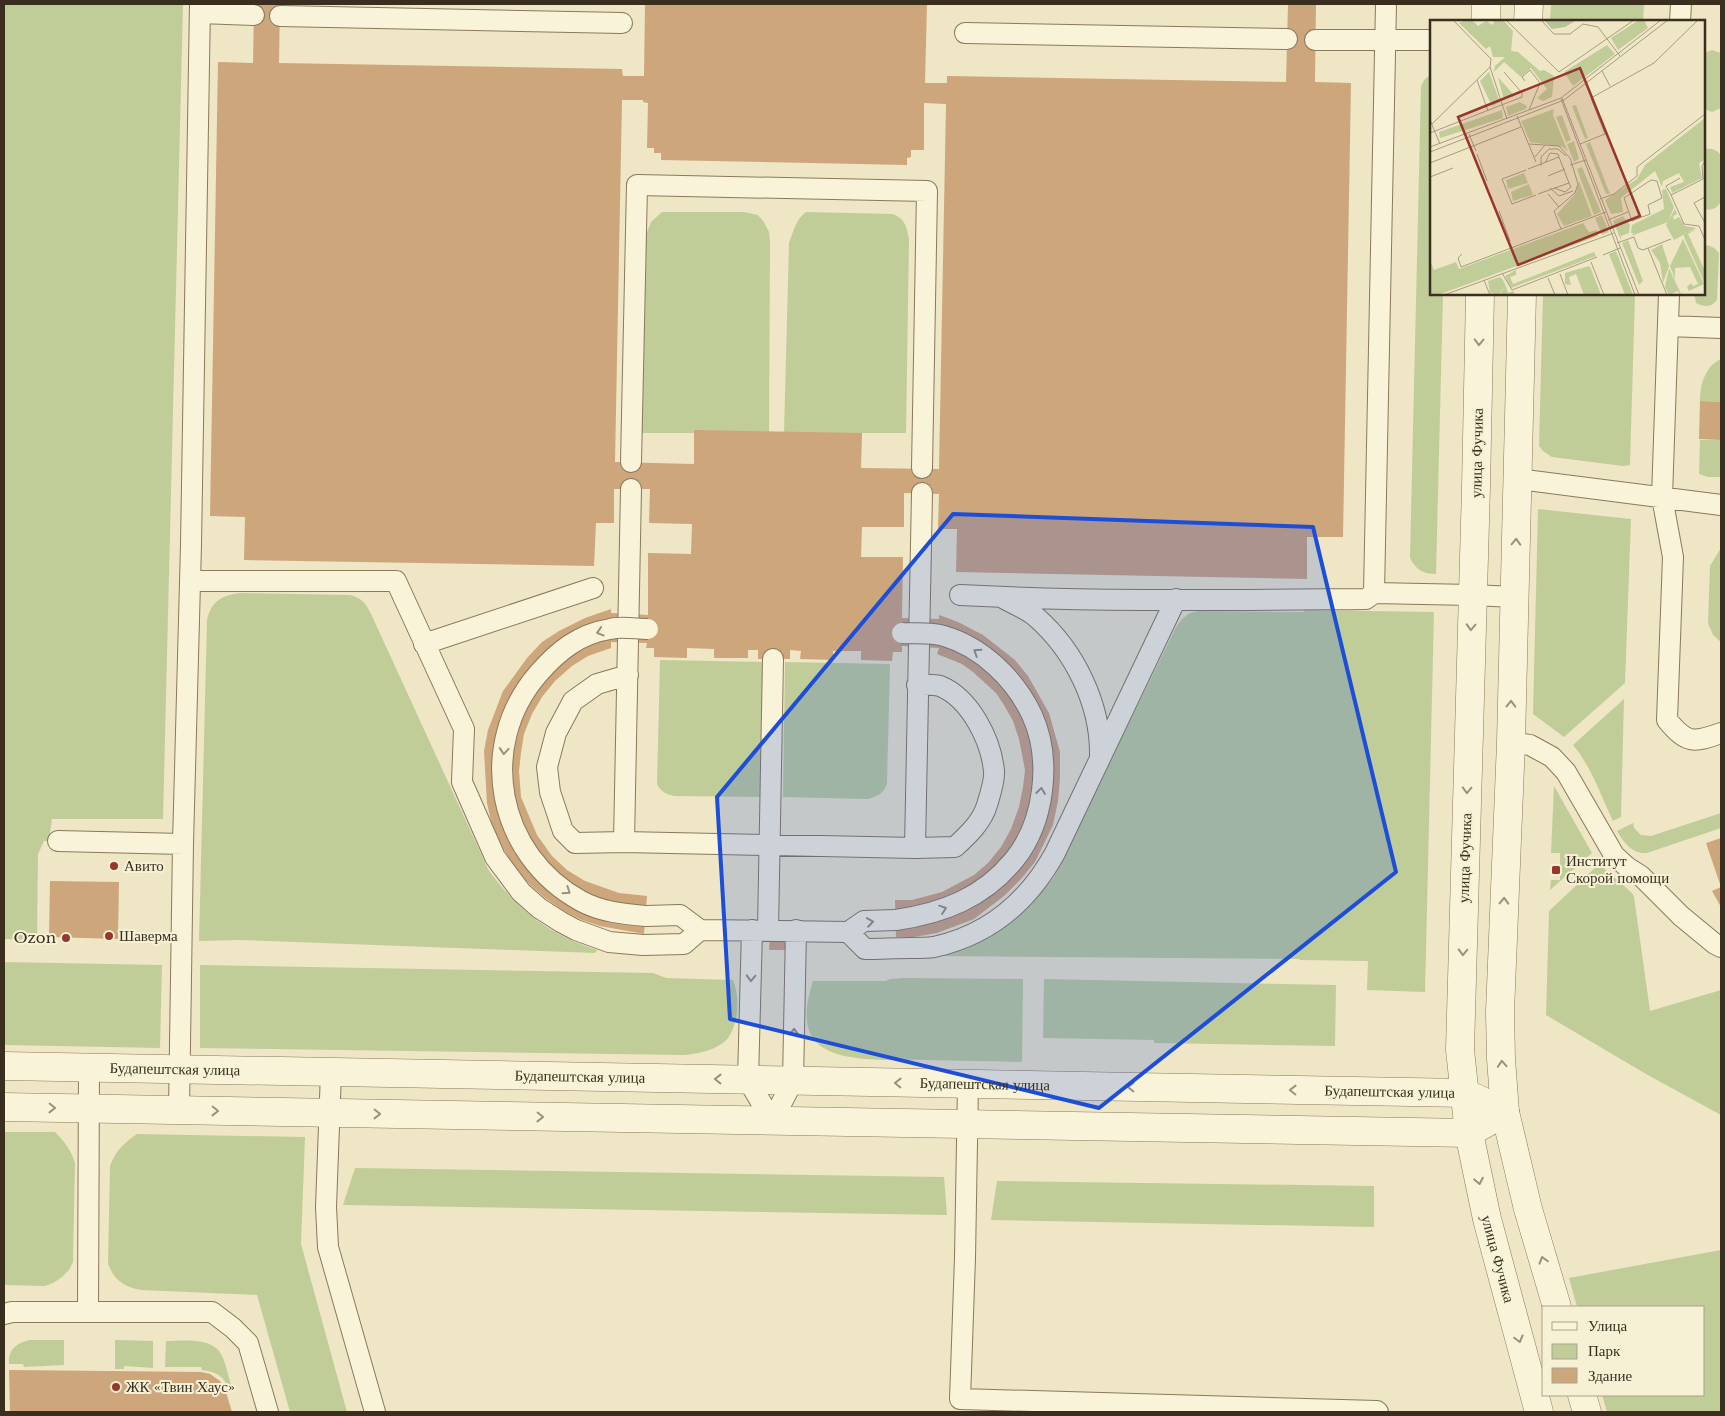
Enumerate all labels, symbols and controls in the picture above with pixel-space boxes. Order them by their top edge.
inset map [1430,20,1705,295]
one-way arrow [1474,339,1484,347]
street label: улица Фучика [1466,407,1487,498]
one-way arrow [1511,537,1521,545]
one-way arrow [1466,624,1477,632]
one-way arrow [596,626,605,636]
one-way arrow [974,649,983,658]
one-way arrow [1506,700,1517,708]
one-way arrow [498,747,509,755]
one-way arrow [1462,786,1472,794]
one-way arrow [1035,787,1046,795]
street label: улица Фучика [1453,812,1476,903]
place label: Институт Скорой помощи [1566,851,1669,887]
place label: Авито [124,856,164,875]
marker: Авито [108,860,120,872]
marker: Институт Скорой помощи [1550,864,1562,876]
one-way arrow [561,885,571,894]
one-way arrow [1499,897,1510,905]
one-way arrow [938,905,947,915]
one-way arrow [867,917,875,928]
place label: Шаверма [119,926,178,945]
place label: Ozon [13,928,56,947]
marker: Шаверма [103,930,115,942]
marker: Ozon [60,932,72,944]
one-way arrow [1457,949,1468,957]
one-way arrow [745,975,756,983]
one-way arrow [789,1028,799,1036]
street label: Будапештская улица [109,1058,241,1079]
one-way arrow [1496,1059,1507,1067]
street label: Будапештская улица [514,1065,646,1087]
street label: Будапештская улица [919,1073,1051,1094]
one-way arrow [714,1074,722,1084]
one-way arrow [894,1077,902,1088]
street label: Будапештская улица [1324,1080,1456,1102]
one-way arrow [1127,1081,1135,1092]
one-way arrow [1289,1084,1297,1095]
one-way arrow [49,1103,57,1113]
one-way arrow [212,1106,219,1116]
one-way arrow [374,1109,382,1119]
one-way arrow [536,1112,544,1122]
one-way arrow [1473,1177,1484,1186]
street label: улица Фучика [1477,1213,1519,1305]
one-way arrow [1539,1257,1549,1265]
legend [1542,1306,1705,1396]
text: Улица [1588,1316,1627,1335]
one-way arrow [1513,1334,1523,1342]
text: Парк [1588,1341,1621,1360]
text: Здание [1588,1366,1632,1385]
place label: ЖК «Твин Хаус» [126,1377,235,1396]
marker: ЖК «Твин Хаус» [110,1381,122,1393]

